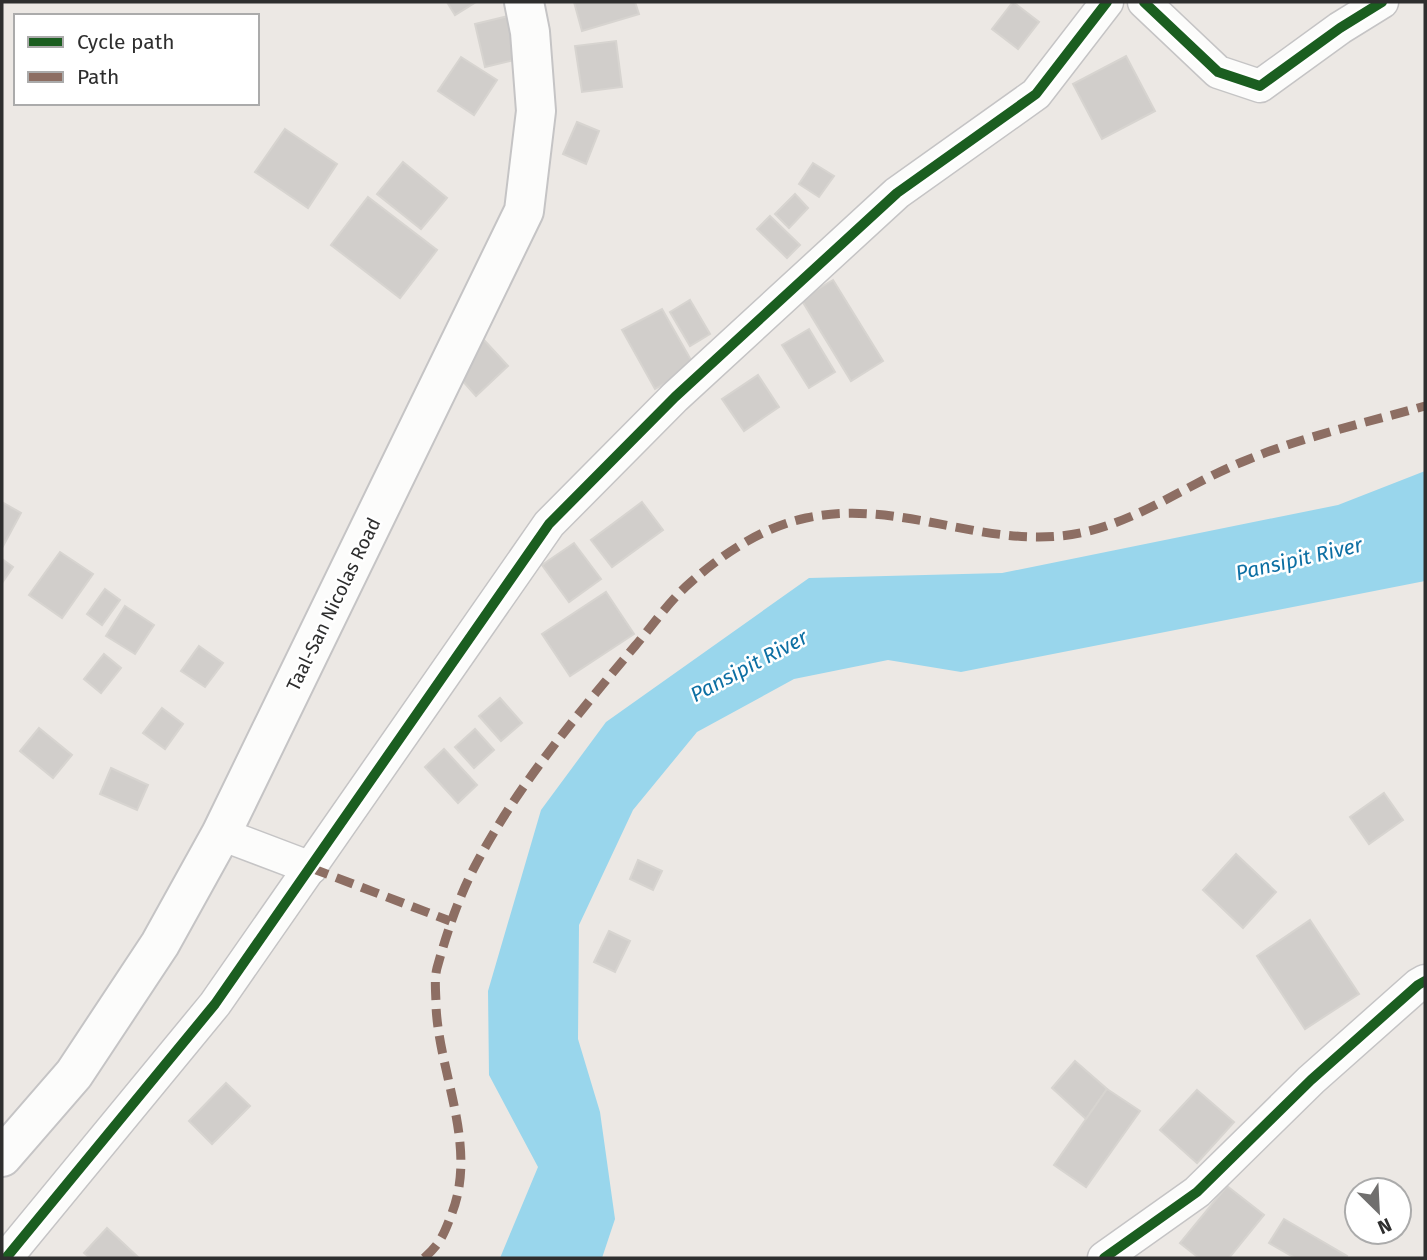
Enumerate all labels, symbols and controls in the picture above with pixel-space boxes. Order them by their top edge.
legend [14,14,259,105]
text: Cycle path [77,29,175,55]
text: Path [77,64,119,90]
street label: Taal-San Nicolas Road [281,514,385,695]
water label: Pansipit River [1233,532,1366,586]
water label: Pansipit River [686,624,813,708]
north arrow [1343,1176,1413,1246]
text: N [1374,1213,1395,1239]

